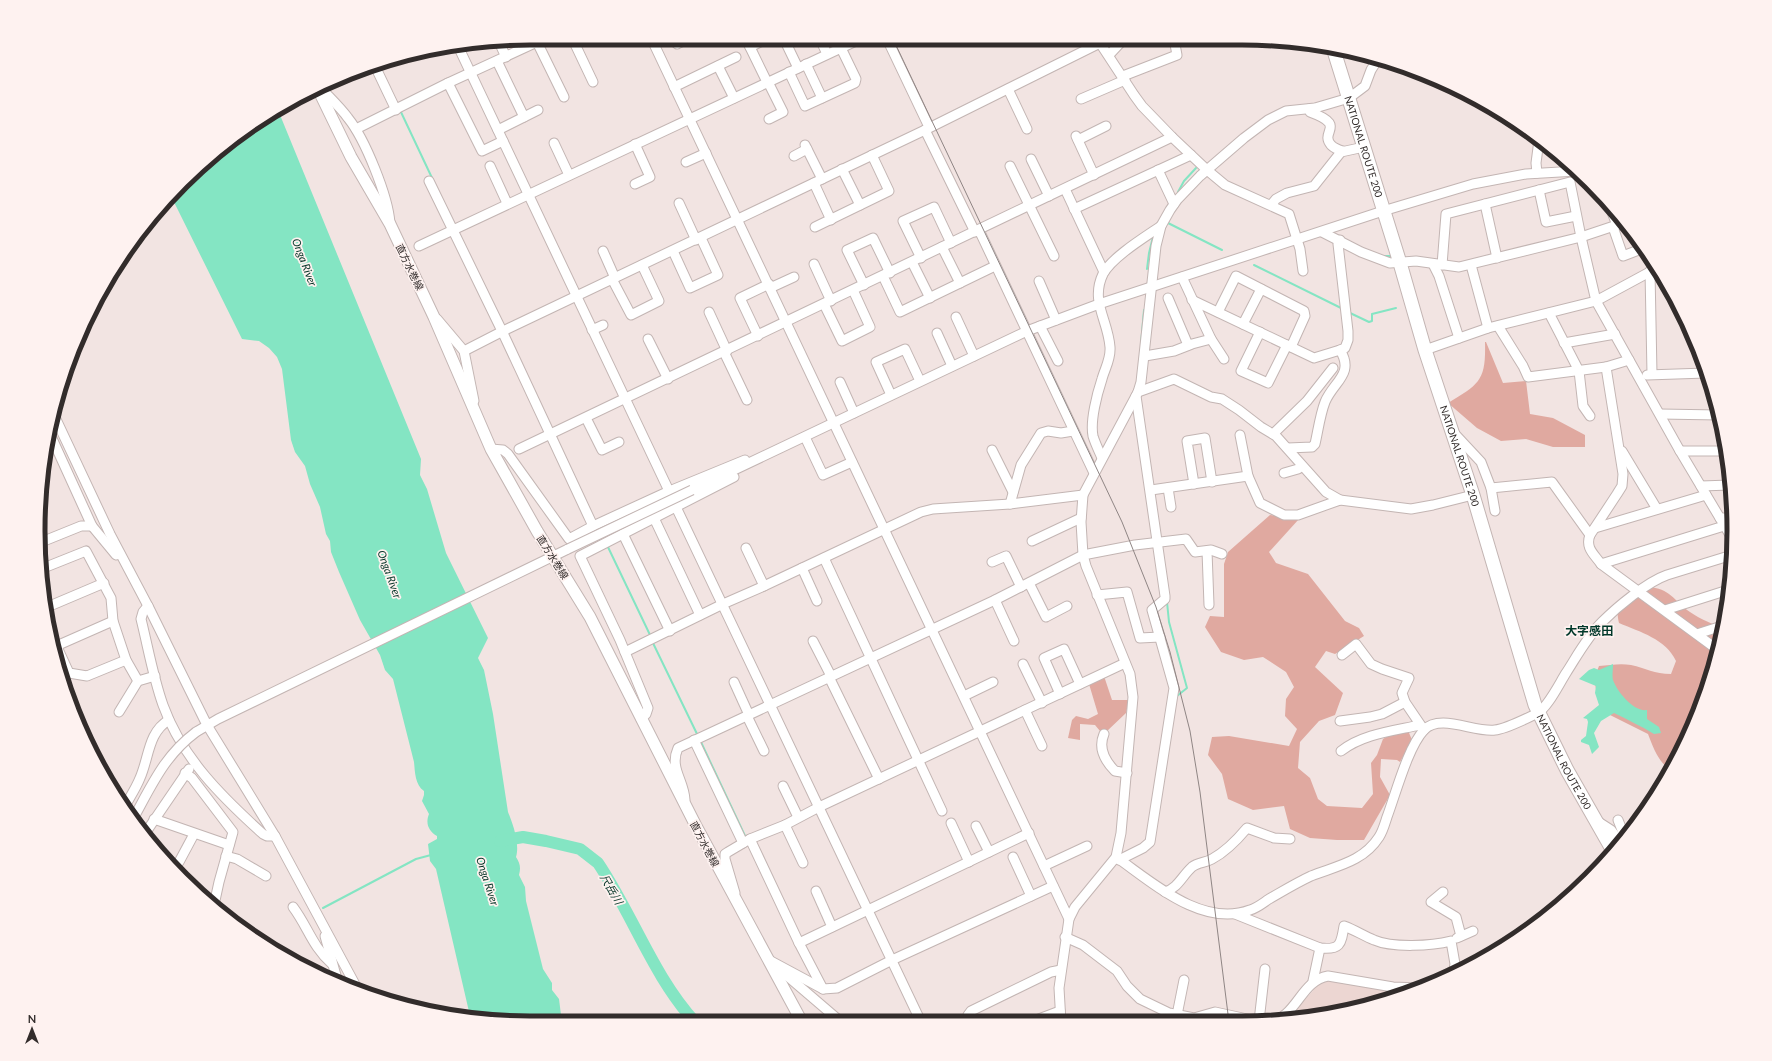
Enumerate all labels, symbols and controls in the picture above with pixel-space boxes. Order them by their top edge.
street label: NATIONAL ROUTE 200 [1342,94,1385,199]
water label: Onga River [290,236,320,288]
street label: 直方水巻線 [394,242,426,292]
street label: NATIONAL ROUTE 200 [1438,404,1482,508]
street label: 直方水巻線 [535,533,571,581]
water label: Onga River [375,548,405,600]
district label: 大字感田 [1565,623,1613,638]
street label: NATIONAL ROUTE 200 [1534,712,1594,811]
street label: 直方水巻線 [688,819,722,869]
water label: Onga River [474,855,502,907]
water label: 尺岳川 [598,871,626,907]
north arrow [12,1009,52,1049]
text: N [28,1012,36,1025]

